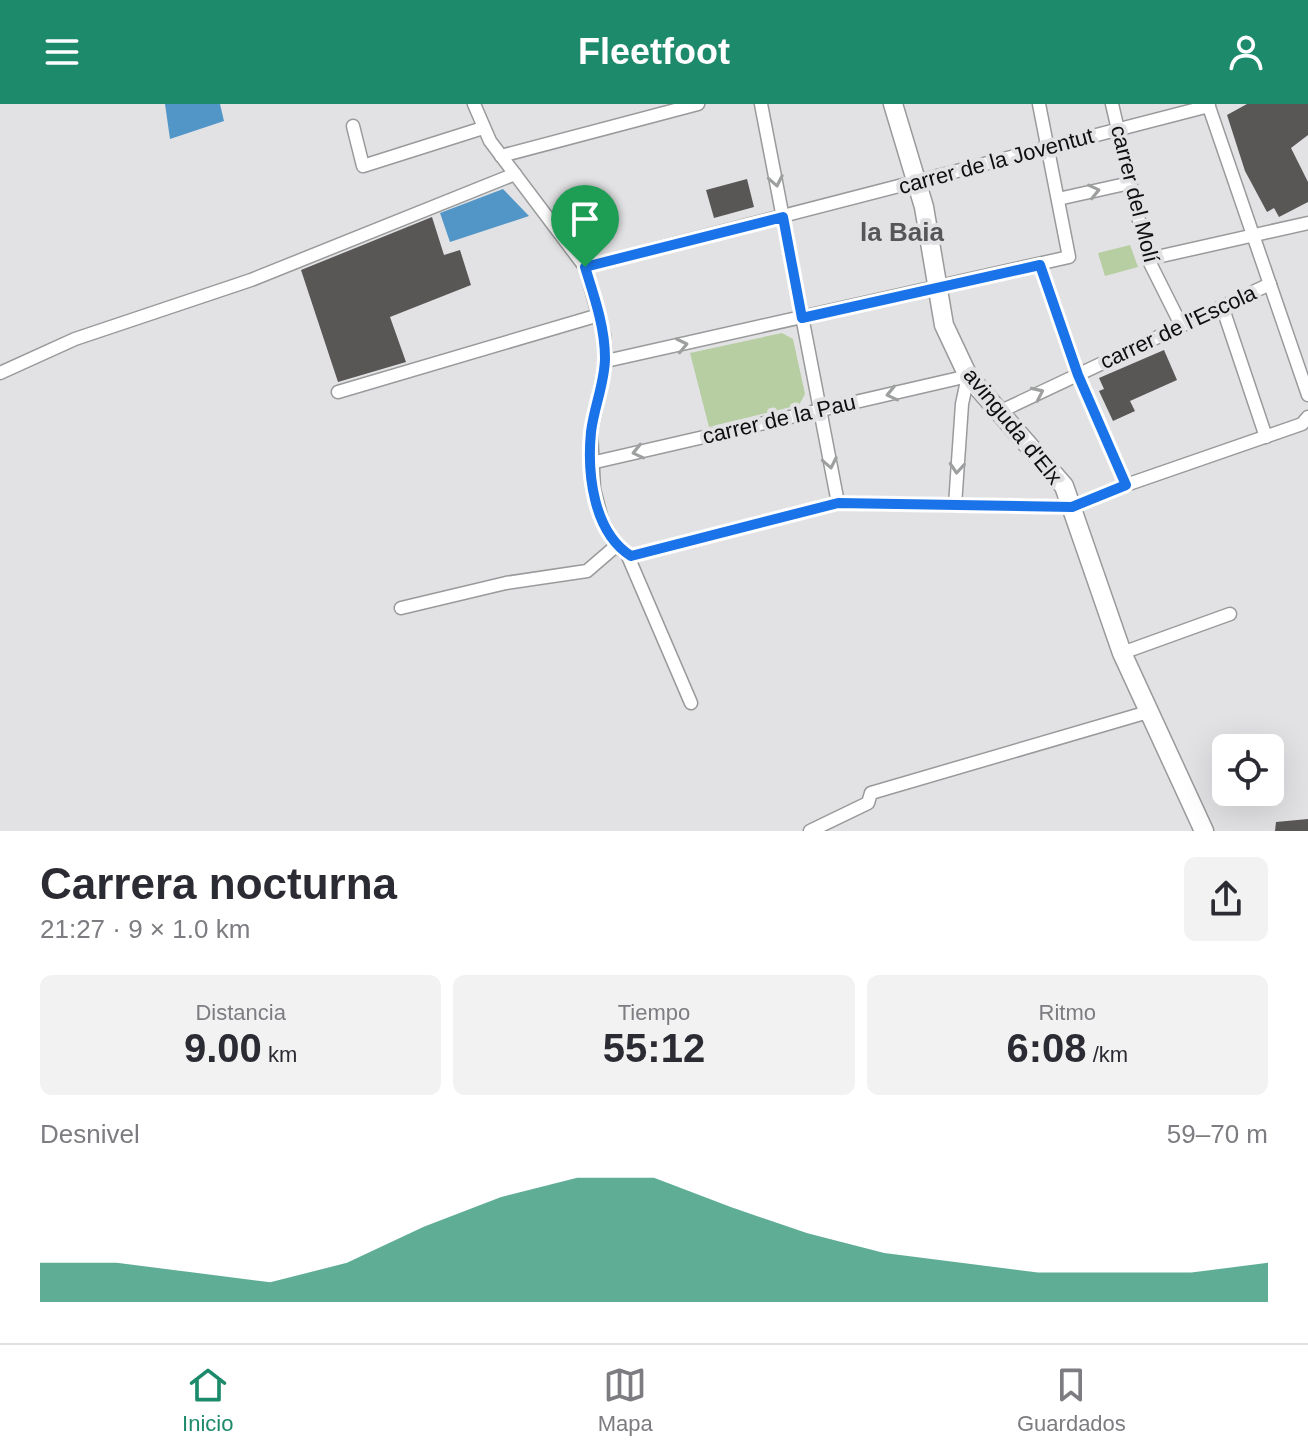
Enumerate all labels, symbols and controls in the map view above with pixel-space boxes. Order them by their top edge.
icon: menu [40,30,84,74]
icon: person [1224,30,1268,74]
text: Fleetfoot [578,31,730,72]
street label: carrer de la Joventut [896,123,1096,199]
street label: carrer del Molí [1106,123,1164,265]
one-way arrow [766,174,783,187]
one-way arrow [1087,183,1100,200]
pin [551,185,619,267]
icon: arrive [563,197,607,241]
district label: la Baia [860,217,944,247]
street label: carrer de l'Escola [1096,280,1261,374]
one-way arrow [675,337,688,354]
street label: avinguda d'Elx [958,363,1068,489]
one-way arrow [885,384,899,401]
one-way arrow [1030,387,1045,403]
street label: carrer de la Pau [700,389,858,449]
one-way arrow [632,442,646,459]
one-way arrow [821,457,838,470]
one-way arrow [949,462,966,475]
map controls [1212,734,1284,806]
button: locate [1212,734,1284,806]
button: share [1184,857,1268,941]
text: Carrera nocturna [40,859,397,908]
text: 21:27 · 9 × 1.0 km [40,914,250,944]
text: Distancia [195,1000,286,1025]
text: Tiempo [618,1000,690,1025]
text: Ritmo [1039,1000,1096,1025]
text: 9.00 [184,1026,262,1070]
text: 55:12 [603,1026,705,1070]
text: 6:08 [1007,1026,1087,1070]
text: km [262,1042,297,1067]
text: /km [1087,1042,1128,1067]
text: Desnivel [40,1119,140,1149]
text: 59–70 m [1167,1119,1268,1149]
tab: Inicio [182,1363,233,1437]
tab: Mapa [598,1363,653,1437]
tab: Guardados [1017,1363,1126,1437]

